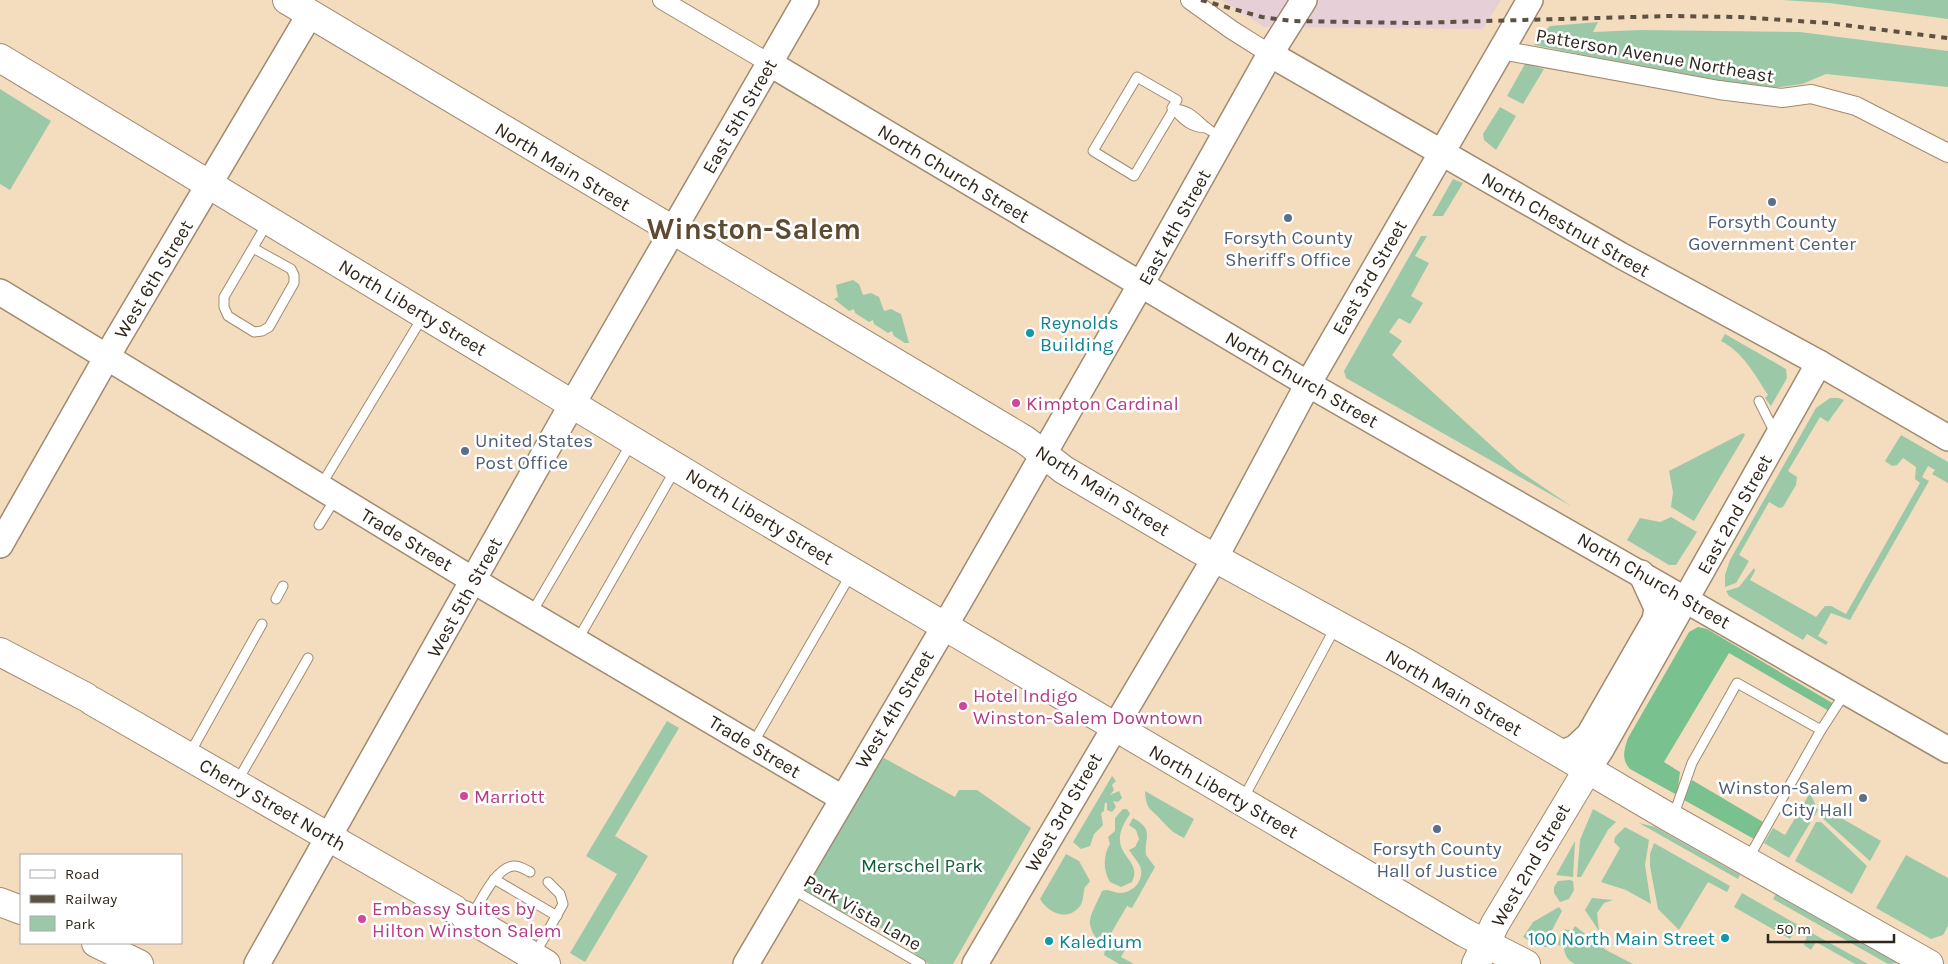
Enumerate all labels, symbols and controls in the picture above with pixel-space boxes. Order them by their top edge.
street label: Patterson Avenue Northeast [1534,24,1776,88]
street label: East 5th Street [698,55,782,178]
street label: North Main Street [491,118,634,216]
street label: North Church Street [874,120,1033,228]
street label: East 4th Street [1134,166,1216,289]
street label: North Chestnut Street [1478,168,1653,282]
marker: Forsyth County Government Center [1766,196,1778,208]
place label: Forsyth County Government Center [1688,211,1856,255]
district label: Winston-Salem [647,212,861,246]
marker: Forsyth County Sheriff's Office [1282,212,1294,224]
street label: West 6th Street [110,216,198,343]
street label: East 3rd Street [1328,216,1412,339]
place label: Forsyth County Sheriff's Office [1223,227,1353,271]
street label: North Liberty Street [335,255,490,361]
place label: Reynolds Building [1040,312,1119,356]
marker: Reynolds Building [1024,327,1036,339]
street label: North Church Street [1221,327,1382,433]
place label: Kimpton Cardinal [1026,393,1179,415]
marker: Kimpton Cardinal [1010,397,1022,409]
place label: United States Post Office [475,430,593,474]
street label: North Main Street [1031,441,1173,541]
marker: United States Post Office [459,445,471,457]
street label: East 2nd Street [1693,451,1777,578]
street label: North Liberty Street [682,464,837,570]
street label: Trade Street [357,504,456,576]
street label: North Church Street [1573,528,1734,634]
street label: West 5th Street [423,534,507,661]
street label: North Main Street [1381,645,1526,741]
street label: West 4th Street [851,647,939,772]
place label: Hotel Indigo Winston-Salem Downtown [973,685,1203,729]
marker: Hotel Indigo Winston-Salem Downtown [957,700,969,712]
street label: Trade Street [705,711,804,783]
street label: North Liberty Street [1145,740,1302,844]
street label: West 3rd Street [1021,749,1107,876]
street label: Cherry Street North [195,754,350,856]
place label: Winston-Salem City Hall [1718,777,1853,821]
place label: Marriott [474,786,545,808]
marker: Marriott [458,790,470,802]
marker: Winston-Salem City Hall [1857,792,1869,804]
street label: West 2nd Street [1487,800,1575,931]
marker: Forsyth County Hall of Justice [1431,823,1443,835]
place label: Forsyth County Hall of Justice [1372,838,1502,882]
legend [20,854,182,944]
park label: Merschel Park [861,855,983,877]
text: Road [65,865,100,883]
street label: Park Vista Lane [800,870,925,955]
text: Railway [65,890,117,908]
place label: Embassy Suites by Hilton Winston Salem [372,898,562,942]
scale bar [1768,912,1894,944]
marker: Embassy Suites by Hilton Winston Salem [356,913,368,925]
text: Park [65,915,95,933]
text: 50 m [1776,920,1811,938]
place label: 100 North Main Street [1528,928,1715,950]
place label: Kaledium [1059,931,1142,953]
marker: 100 North Main Street [1719,932,1731,944]
marker: Kaledium [1043,935,1055,947]

